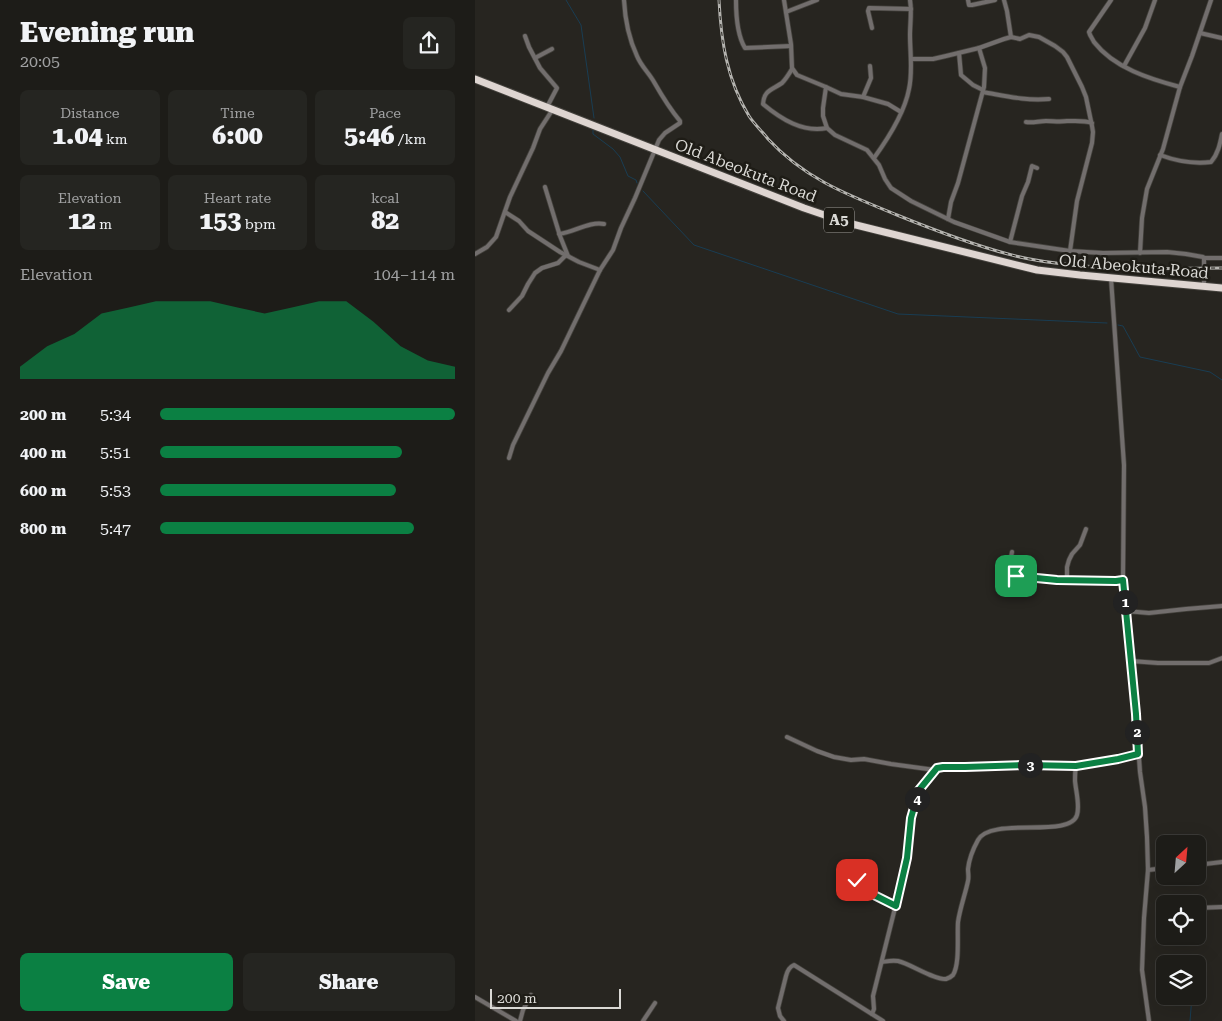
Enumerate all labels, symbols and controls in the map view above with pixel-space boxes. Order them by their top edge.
text: Evening run [20,16,194,49]
button: share [403,17,455,69]
text: 20:05 [20,52,60,71]
text: Distance [60,105,119,121]
text: Time [220,105,255,121]
text: Pace [369,105,401,121]
text: 1.04 [52,121,102,150]
text: 6:00 [212,121,263,150]
text: 5:46 [344,121,394,150]
text: km [102,131,128,147]
text: /km [394,131,426,147]
street label: Old Abeokuta Road [672,135,819,206]
text: Elevation [58,190,122,206]
text: Heart rate [204,190,271,206]
text: kcal [371,190,399,206]
text: 12 [68,206,96,235]
text: 153 [199,206,241,235]
text: 82 [371,206,399,235]
road number: A5 [824,208,854,232]
text: m [96,216,112,232]
text: bpm [241,216,276,232]
street label: Old Abeokuta Road [1058,250,1210,283]
text: Elevation [20,265,93,284]
text: 104–114 m [373,265,455,284]
text: 200 m [20,405,66,424]
text: 5:34 [100,405,131,424]
text: 400 m [20,443,66,462]
text: 5:51 [100,443,131,462]
text: 600 m [20,481,66,500]
text: 5:53 [100,481,131,500]
text: 800 m [20,519,66,538]
text: 5:47 [100,519,131,538]
pin [995,555,1037,597]
icon: arrive [1002,562,1030,590]
pin: 1 [1113,590,1137,614]
text: 1 [1122,594,1129,610]
pin: 2 [1125,720,1149,744]
text: 2 [1134,724,1141,740]
pin: 3 [1017,752,1043,778]
text: 3 [1027,757,1034,773]
pin: 4 [905,786,929,812]
text: 4 [914,791,921,807]
north arrow [1156,835,1206,885]
map controls [1156,835,1206,1005]
pin [836,859,878,901]
icon: check [843,866,871,894]
button: locate [1156,895,1206,945]
button: Save [20,953,233,1011]
button: Share [243,953,455,1011]
button: layers [1156,955,1206,1005]
scale bar [490,986,621,1009]
text: 200 m [497,990,537,1006]

